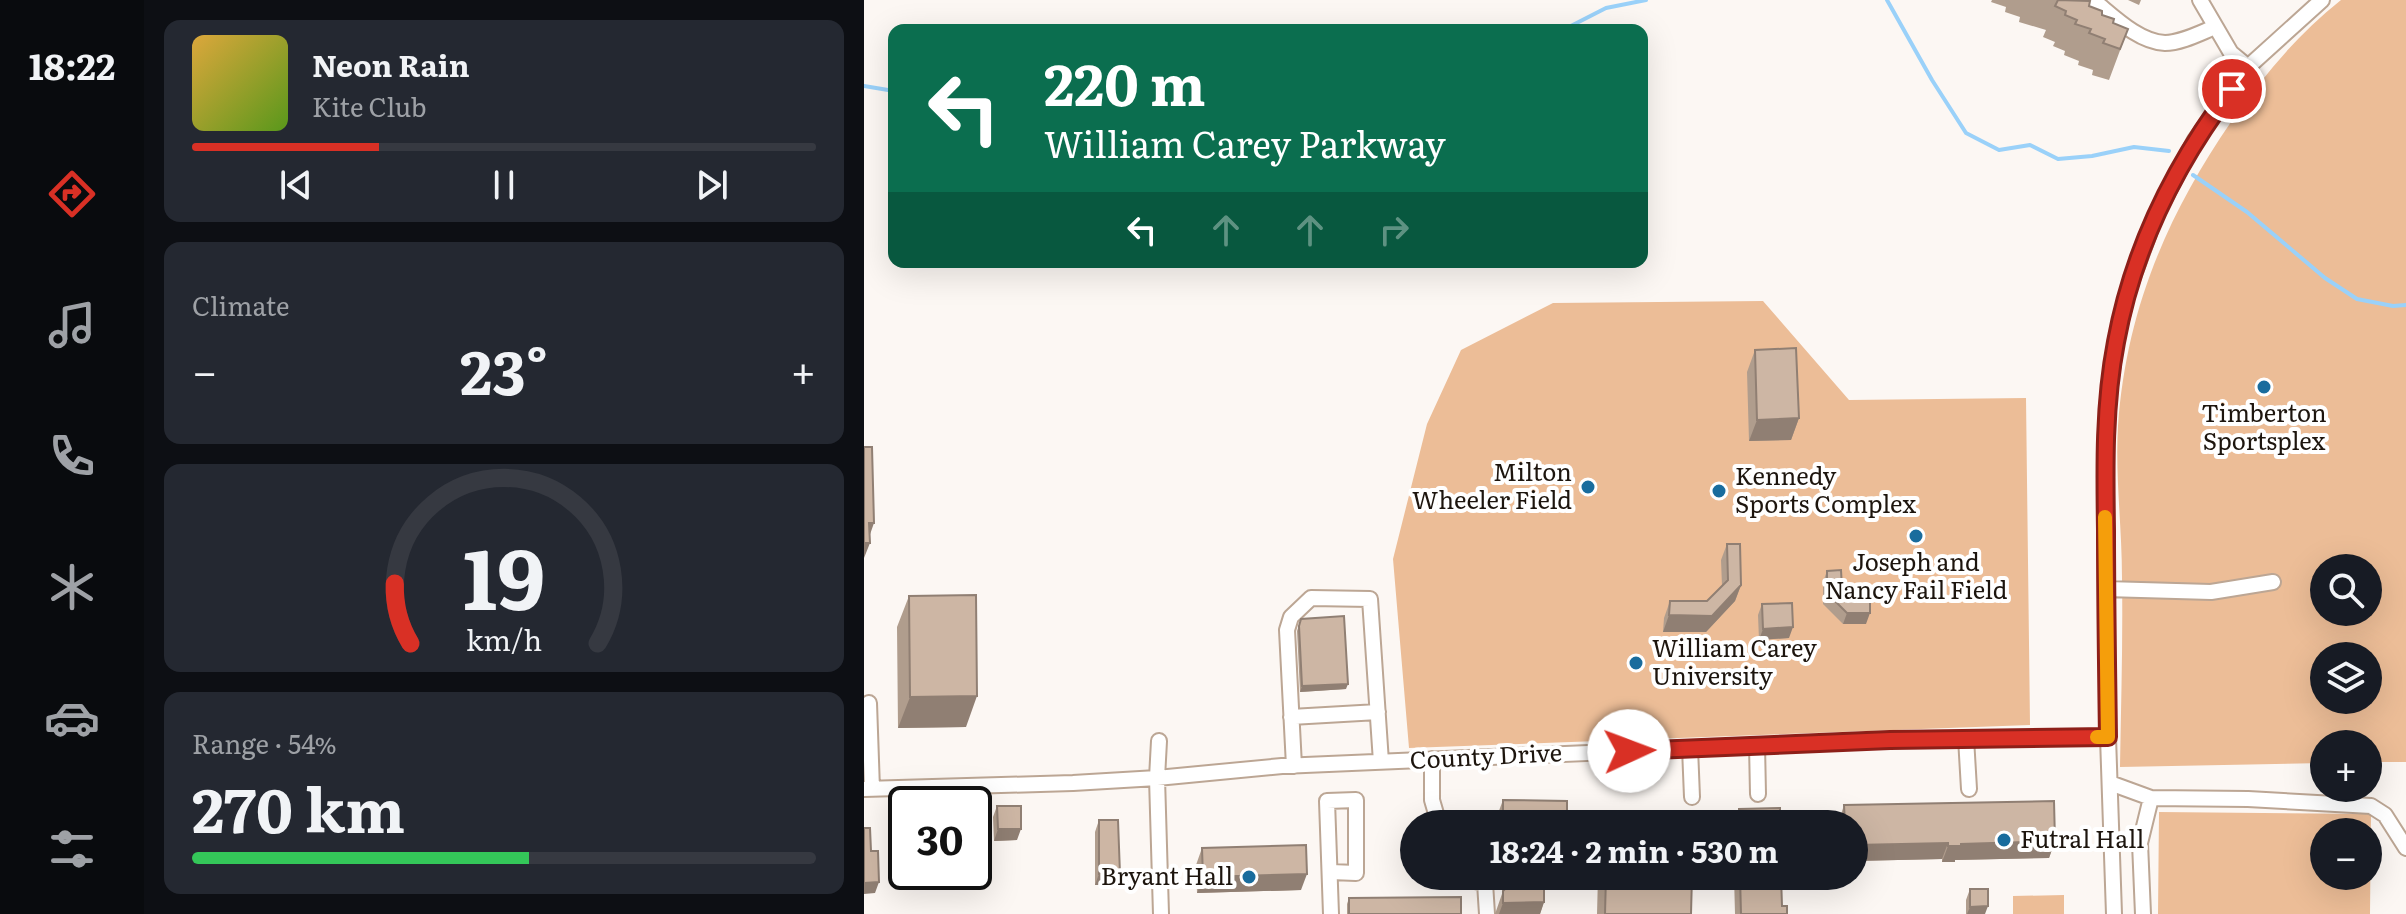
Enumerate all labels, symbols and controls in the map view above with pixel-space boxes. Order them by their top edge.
text: 18:22 [29,38,115,91]
text: 220 m [1044,40,1206,123]
text: Neon Rain [312,42,470,86]
pin [2198,55,2266,123]
icon: left [912,56,1016,160]
icon: arrive [2210,67,2254,111]
text: Kite Club [312,86,427,125]
text: William Carey Parkway [1044,116,1446,169]
icon: previous [274,163,318,207]
icon: pause [482,163,526,207]
icon: next [690,163,734,207]
icon: directions [44,166,100,222]
icon: left [1120,208,1164,252]
icon: ahead [1204,208,1248,252]
icon: ahead [1288,208,1332,252]
icon: right [1372,208,1416,252]
text: Climate [192,285,290,324]
icon: music [44,297,100,353]
text: 23° [460,324,548,413]
text: − [192,336,218,402]
text: + [790,336,816,402]
marker: Timberton Sportsplex [2255,378,2273,396]
place label: Timberton Sportsplex [2201,394,2327,457]
icon: phone [44,428,100,484]
place label: Milton Wheeler Field [1412,453,1572,516]
place label: Kennedy Sports Complex [1735,457,1916,520]
marker: Milton Wheeler Field [1579,478,1597,496]
marker: Kennedy Sports Complex [1710,482,1728,500]
text: 19 [463,512,545,636]
marker: Joseph and Nancy Fail Field [1907,527,1925,545]
place label: Joseph and Nancy Fail Field [1825,543,2008,606]
map controls [2310,554,2382,890]
button: search [2310,554,2382,626]
icon: climate [44,559,100,615]
text: km/h [466,617,542,660]
place label: William Carey University [1652,629,1817,692]
button: layers [2310,642,2382,714]
marker: William Carey University [1627,654,1645,672]
icon: car [44,690,100,746]
position arrow [1587,709,1671,793]
text: Range · 54% [192,723,337,762]
button: + [2310,730,2382,802]
street label: County Drive [1409,733,1563,776]
text: 270 km [192,762,405,851]
speed limit sign: 30 [888,786,992,890]
button: − [2310,818,2382,890]
place label: Futral Hall [2020,820,2144,855]
icon: filters [44,821,100,877]
text: 18:24 · 2 min · 530 m [1490,828,1778,872]
marker: Futral Hall [1995,831,2013,849]
place label: Bryant Hall [1101,857,1233,892]
marker: Bryant Hall [1240,868,1258,886]

